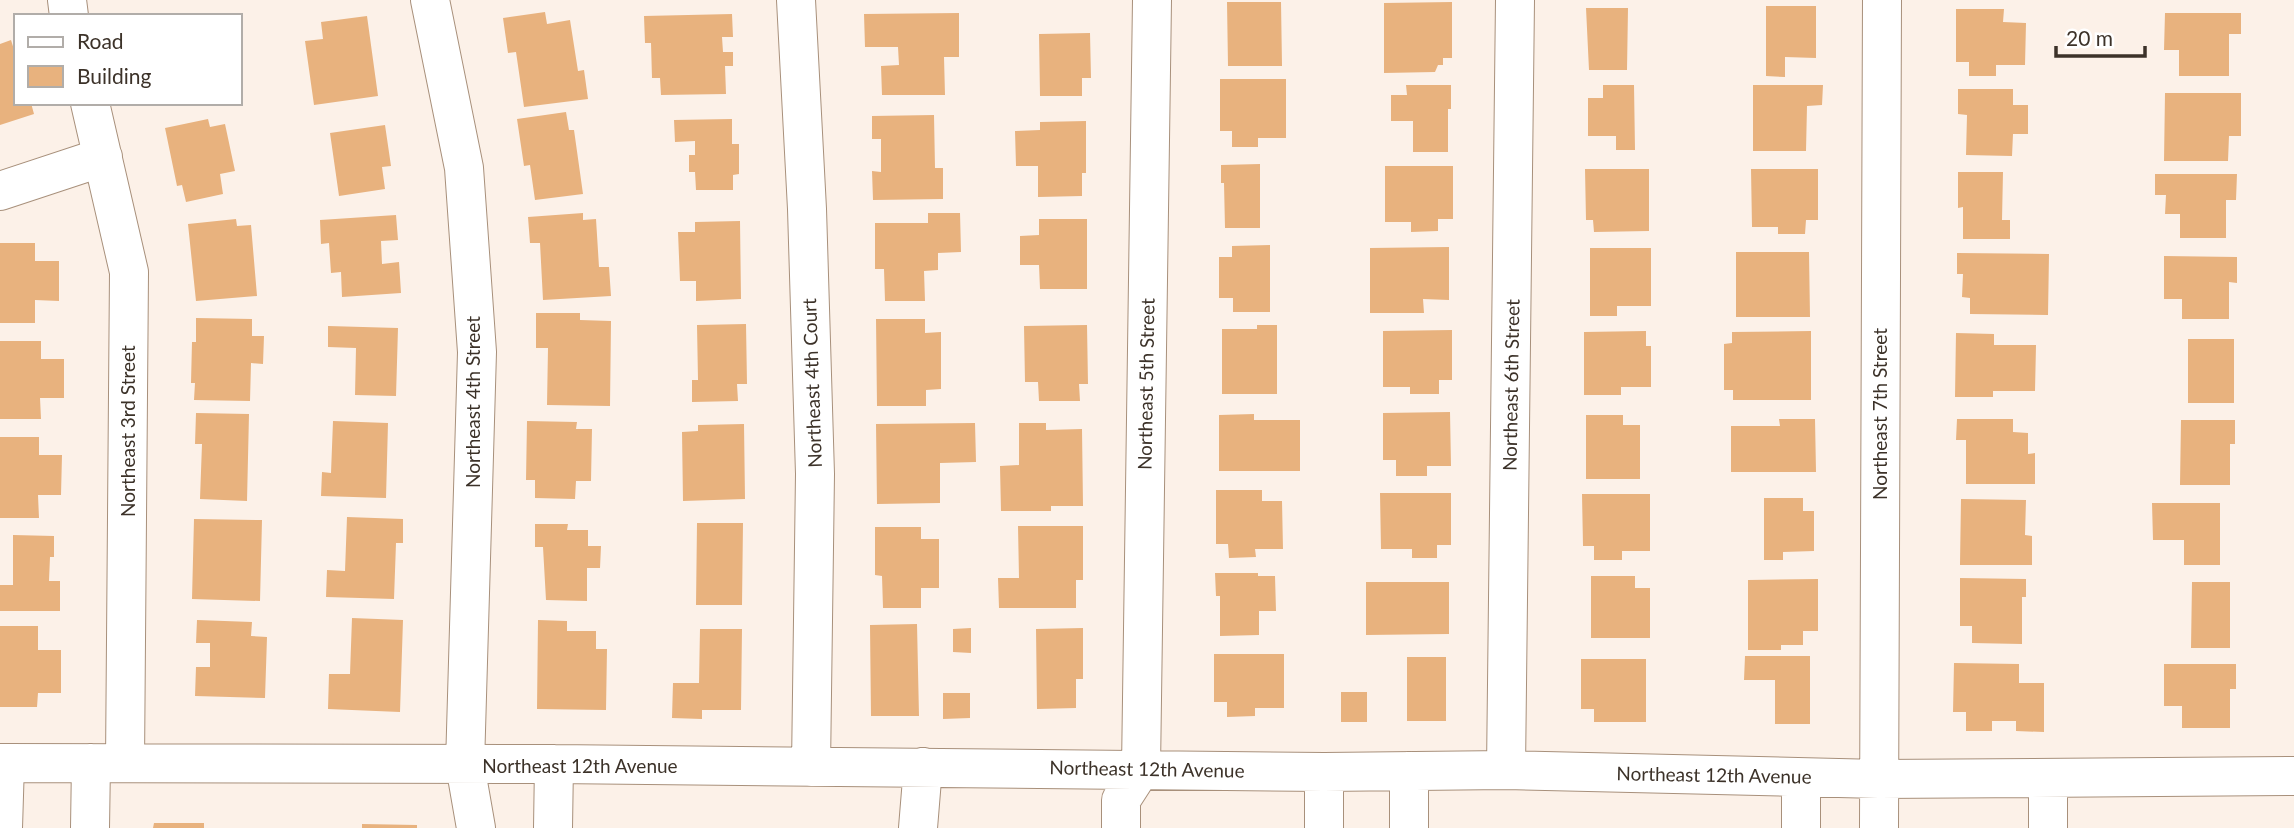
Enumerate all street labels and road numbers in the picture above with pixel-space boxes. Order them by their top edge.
street label: Northeast 4th Court [797,298,826,468]
street label: Northeast 5th Street [1133,298,1159,470]
street label: Northeast 6th Street [1498,299,1524,471]
street label: Northeast 4th Street [461,316,484,488]
street label: Northeast 7th Street [1868,328,1891,500]
street label: Northeast 3rd Street [116,345,139,517]
street label: Northeast 12th Avenue [482,754,678,777]
street label: Northeast 12th Avenue [1049,755,1245,782]
street label: Northeast 12th Avenue [1616,761,1812,788]

